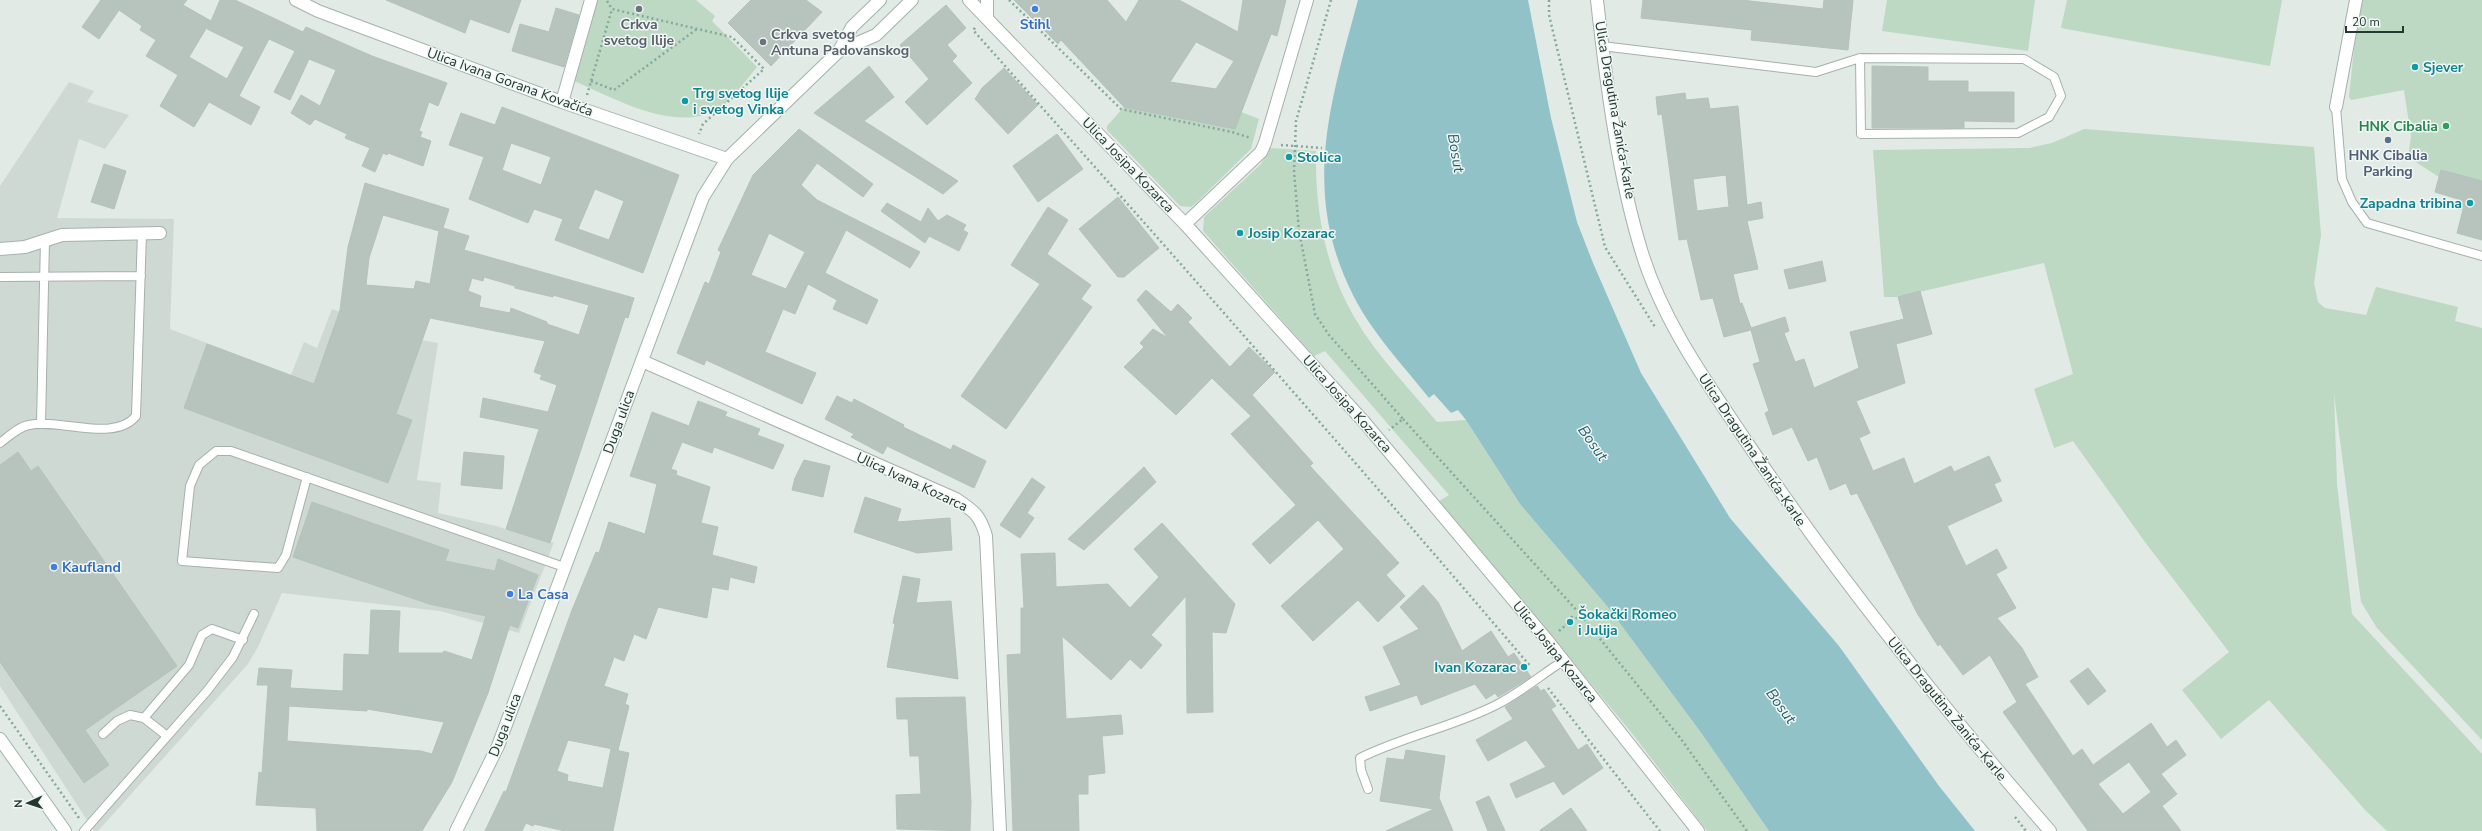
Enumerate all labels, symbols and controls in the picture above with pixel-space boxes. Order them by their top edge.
marker: Crkva svetog Ilije [634,4,644,14]
marker: Stihl [1030,4,1040,14]
scale bar [2346,8,2403,34]
text: 20 m [2352,14,2380,30]
place label: Crkva svetog Ilije [604,15,675,50]
place label: Stihl [1020,15,1051,34]
street label: Ulica Dragutina Žanića-Karle [1590,20,1640,200]
place label: Crkva svetog Antuna Padovanskog [771,25,909,60]
marker: Crkva svetog Antuna Padovanskog [758,37,768,47]
street label: Ulica Ivana Gorana Kovačića [424,43,596,121]
place label: Sjever [2423,58,2464,77]
marker: Sjever [2410,62,2420,72]
place label: Trg svetog Ilije i svetog Vinka [693,84,789,119]
marker: Trg svetog Ilije i svetog Vinka [680,96,690,106]
street label: Ulica Josipa Kozarca [1078,113,1178,217]
place label: HNK Cibalia [2359,117,2438,136]
marker: HNK Cibalia [2441,121,2451,131]
water label: Bosut [1443,132,1469,175]
marker: HNK Cibalia Parking [2383,135,2393,145]
place label: HNK Cibalia Parking [2348,146,2428,181]
place label: Stolica [1297,148,1341,167]
marker: Stolica [1284,152,1294,162]
place label: Zapadna tribina [2360,194,2462,213]
marker: Zapadna tribina [2465,198,2475,208]
place label: Josip Kozarac [1247,224,1335,243]
marker: Josip Kozarac [1235,228,1245,238]
street label: Ulica Josipa Kozarca [1298,351,1396,457]
street label: Ulica Dragutina Žanića-Karle [1694,370,1810,530]
street label: Duga ulica [599,387,639,457]
water label: Bosut [1574,421,1613,465]
street label: Ulica Ivana Kozarca [853,448,971,516]
place label: Kaufland [62,558,121,577]
marker: Kaufland [49,562,59,572]
place label: La Casa [518,585,569,604]
marker: La Casa [505,589,515,599]
street label: Ulica Josipa Kozarca [1508,597,1602,707]
place label: Šokački Romeo i Julija [1578,605,1677,640]
marker: Šokački Romeo i Julija [1565,617,1575,627]
street label: Ulica Dragutina Žanića-Karle [1883,633,2011,785]
place label: Ivan Kozarac [1434,658,1516,677]
marker: Ivan Kozarac [1519,662,1529,672]
water label: Bosut [1761,684,1801,728]
street label: Duga ulica [484,691,526,759]
north arrow [8,783,48,823]
text: N [11,799,26,808]

